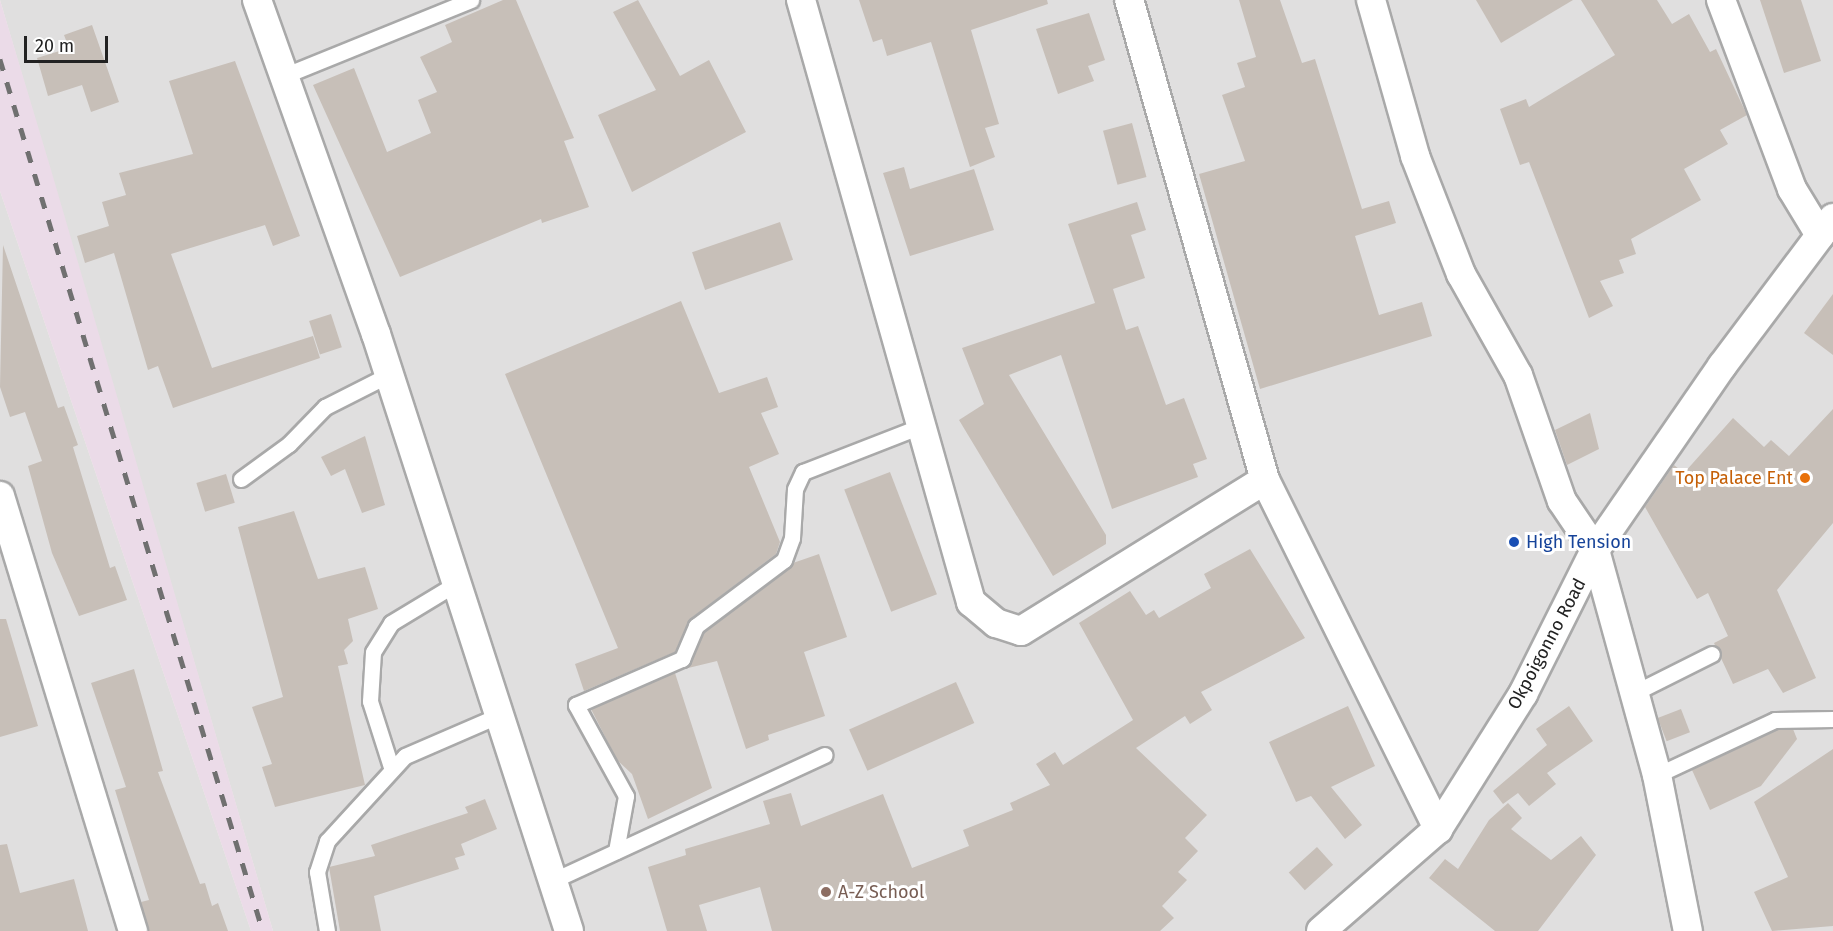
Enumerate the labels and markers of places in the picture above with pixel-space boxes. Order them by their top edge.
place label: Top Palace Ent [1675,467,1793,489]
marker: Top Palace Ent [1798,471,1812,485]
place label: High Tension [1526,531,1631,553]
marker: High Tension [1507,535,1521,549]
place label: A-Z School [838,881,924,903]
marker: A-Z School [819,885,833,899]

